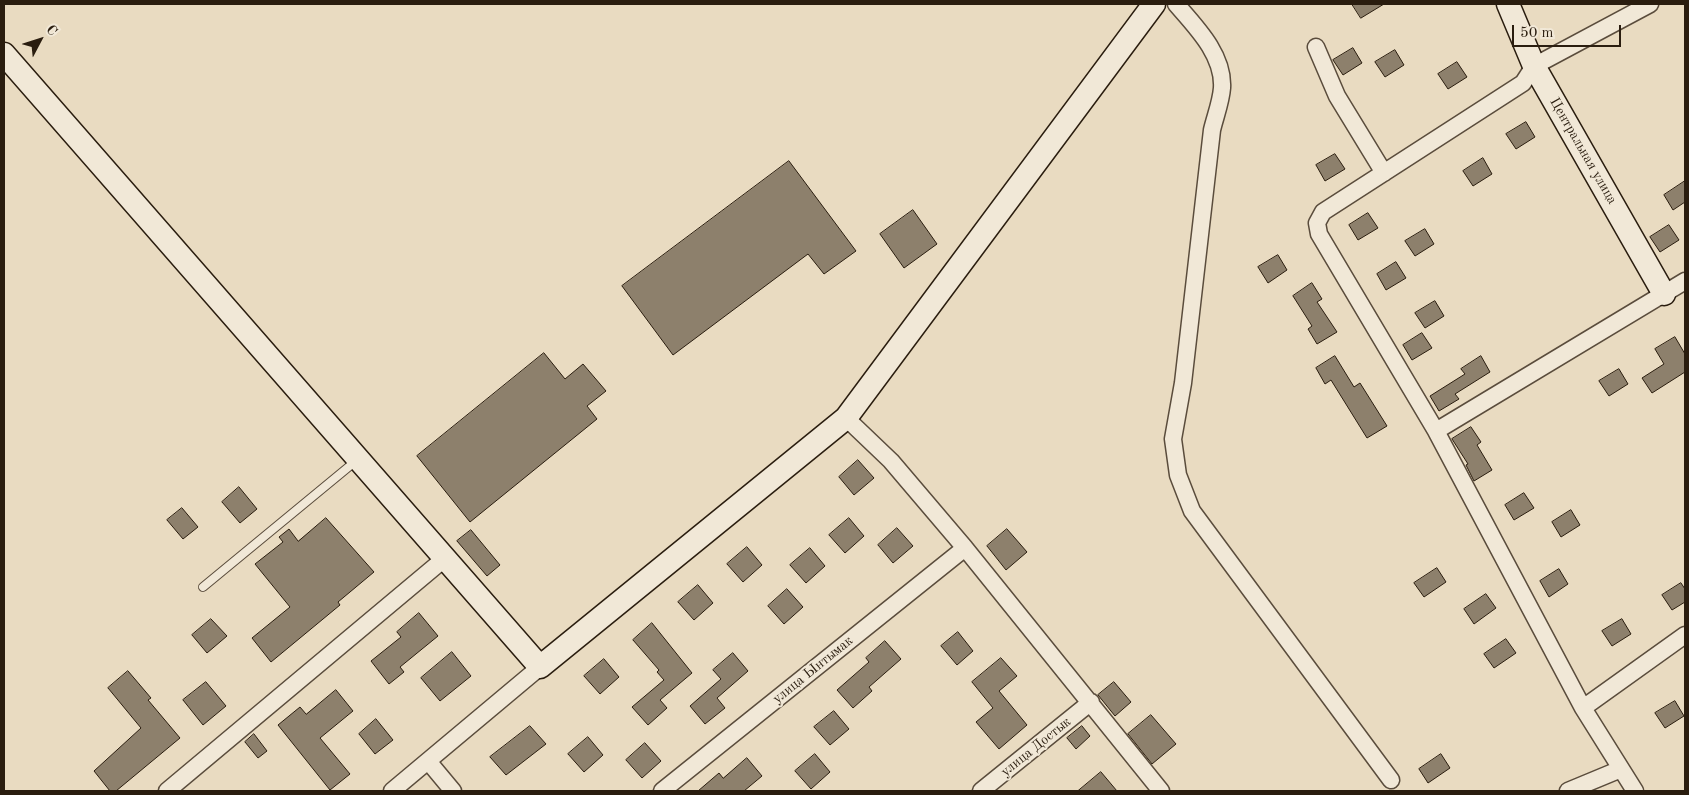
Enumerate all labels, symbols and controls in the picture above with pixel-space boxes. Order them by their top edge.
north arrow [15,15,65,65]
scale bar [1514,15,1623,47]
text: С [43,22,60,38]
text: 50 m [1520,26,1554,41]
street label: Центральная улица [1546,95,1620,207]
street label: улица Ынтымак [769,632,857,708]
street label: улица Достык [998,714,1074,780]

